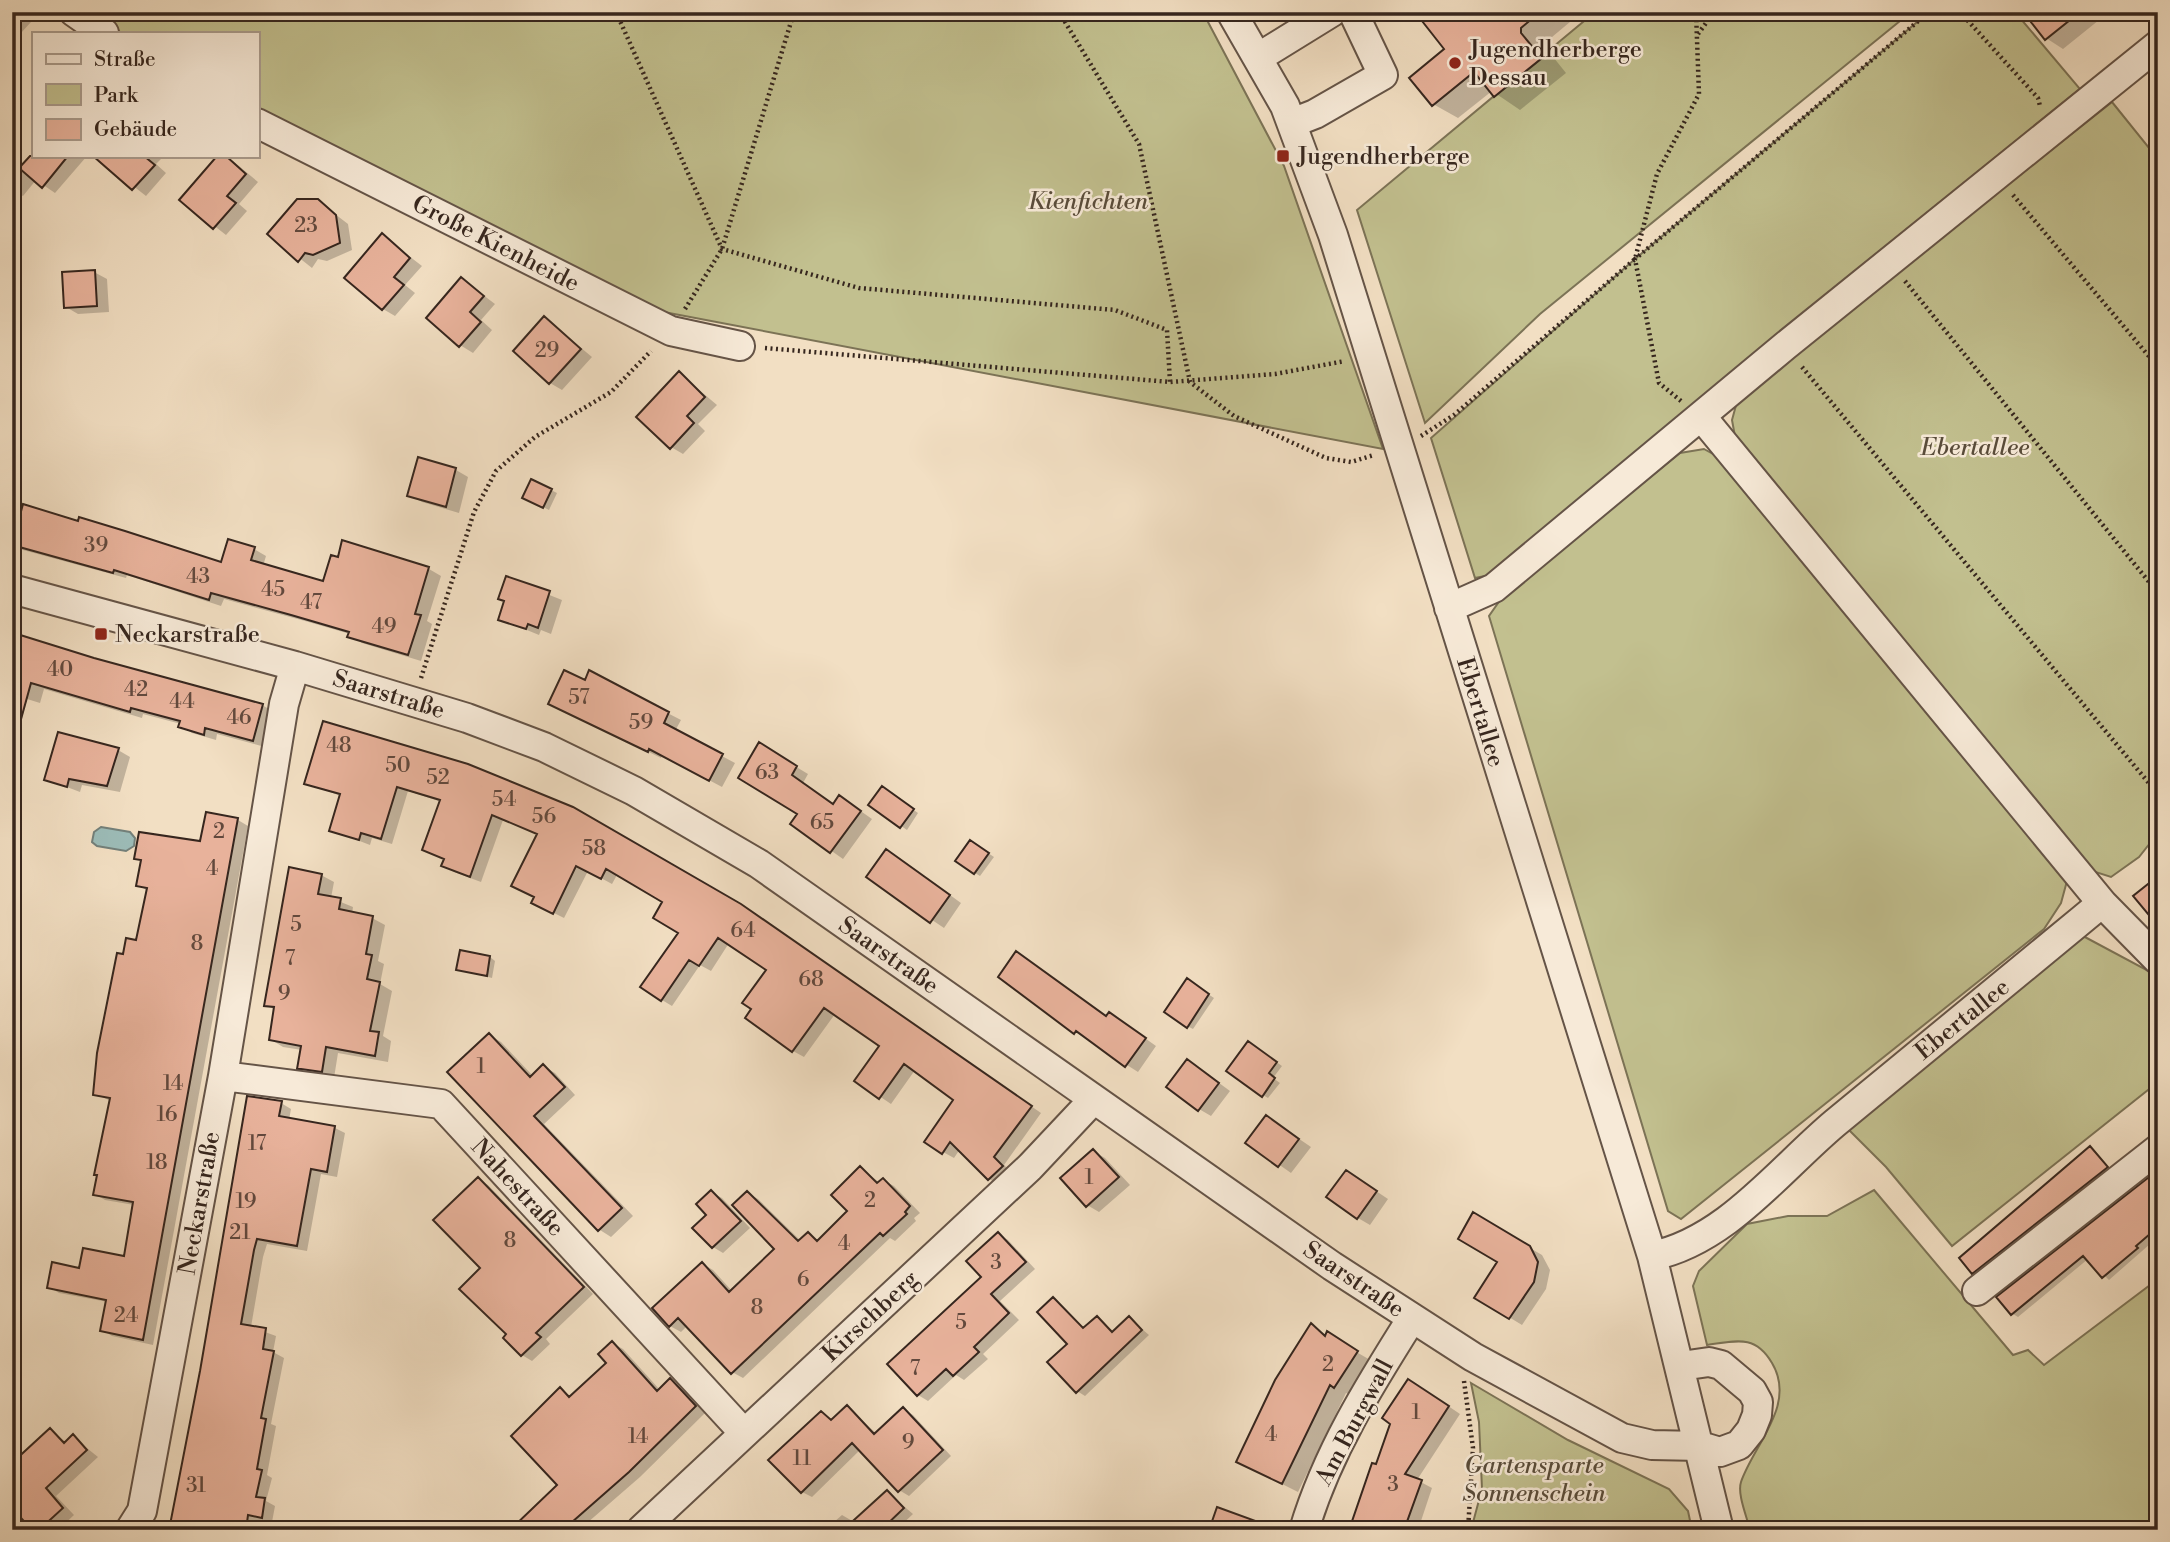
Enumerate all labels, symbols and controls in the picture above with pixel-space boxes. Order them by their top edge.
legend [32,32,259,158]
place label: Jugendherberge Dessau [1468,35,1642,93]
text: Straße [94,47,156,73]
marker: Jugendherberge Dessau [1447,55,1463,71]
text: Park [94,83,139,109]
text: Gebäude [94,117,177,143]
place label: Jugendherberge [1296,142,1470,172]
marker: Jugendherberge [1275,148,1291,164]
park label: Kienfichten [1028,187,1149,217]
street label: Große Kienheide [407,189,584,299]
house number: 23 [294,213,318,239]
house number: 29 [535,338,559,364]
park label: Ebertallee [1920,433,2029,463]
house number: 39 [84,533,108,559]
house number: 43 [186,564,210,590]
house number: 45 [261,577,285,603]
house number: 47 [300,590,323,616]
house number: 49 [371,614,397,640]
place label: Neckarstraße [115,620,260,650]
marker: Neckarstraße [93,626,109,642]
street label: Ebertallee [1449,654,1511,771]
house number: 40 [47,657,73,683]
street label: Saarstraße [329,664,448,726]
house number: 42 [124,677,148,703]
house number: 57 [568,685,590,711]
house number: 44 [169,689,195,715]
house number: 46 [226,705,252,731]
house number: 59 [629,710,653,736]
house number: 48 [326,733,352,759]
house number: 50 [385,753,411,779]
house number: 63 [755,760,779,786]
house number: 52 [426,765,450,791]
house number: 54 [492,787,516,813]
house number: 56 [532,804,556,830]
house number: 65 [810,810,834,836]
house number: 2 [213,819,225,845]
house number: 58 [582,836,606,862]
house number: 4 [206,856,218,882]
street label: Saarstraße [832,910,944,1001]
house number: 5 [290,912,302,938]
house number: 64 [730,918,756,944]
house number: 8 [191,931,203,957]
house number: 7 [285,946,296,972]
house number: 68 [798,967,824,993]
street label: Ebertallee [1909,973,2016,1067]
house number: 9 [278,981,290,1007]
house number: 1 [476,1054,486,1080]
house number: 14 [163,1071,183,1097]
house number: 16 [156,1102,178,1128]
street label: Neckarstraße [173,1129,227,1277]
house number: 17 [248,1131,267,1157]
street label: Nahestraße [464,1132,570,1243]
house number: 18 [146,1150,168,1176]
house number: 1 [1084,1165,1094,1191]
house number: 2 [864,1188,876,1214]
house number: 19 [235,1189,257,1215]
house number: 21 [229,1220,251,1246]
house number: 8 [504,1228,516,1254]
house number: 4 [838,1231,850,1257]
street label: Saarstraße [1297,1235,1410,1325]
house number: 3 [990,1250,1002,1276]
street label: Kirschberg [816,1264,926,1369]
house number: 6 [797,1267,810,1293]
house number: 8 [751,1295,763,1321]
house number: 24 [114,1303,138,1329]
house number: 5 [955,1310,967,1336]
house number: 2 [1322,1352,1334,1378]
street label: Am Burgwall [1309,1354,1401,1492]
house number: 7 [910,1356,921,1382]
house number: 1 [1411,1400,1421,1426]
house number: 4 [1265,1422,1277,1448]
house number: 14 [628,1424,648,1450]
house number: 9 [902,1430,914,1456]
house number: 11 [793,1446,811,1472]
park label: Gartensparte Sonnenschein [1462,1451,1606,1509]
house number: 3 [1387,1472,1399,1498]
house number: 31 [186,1473,206,1499]

